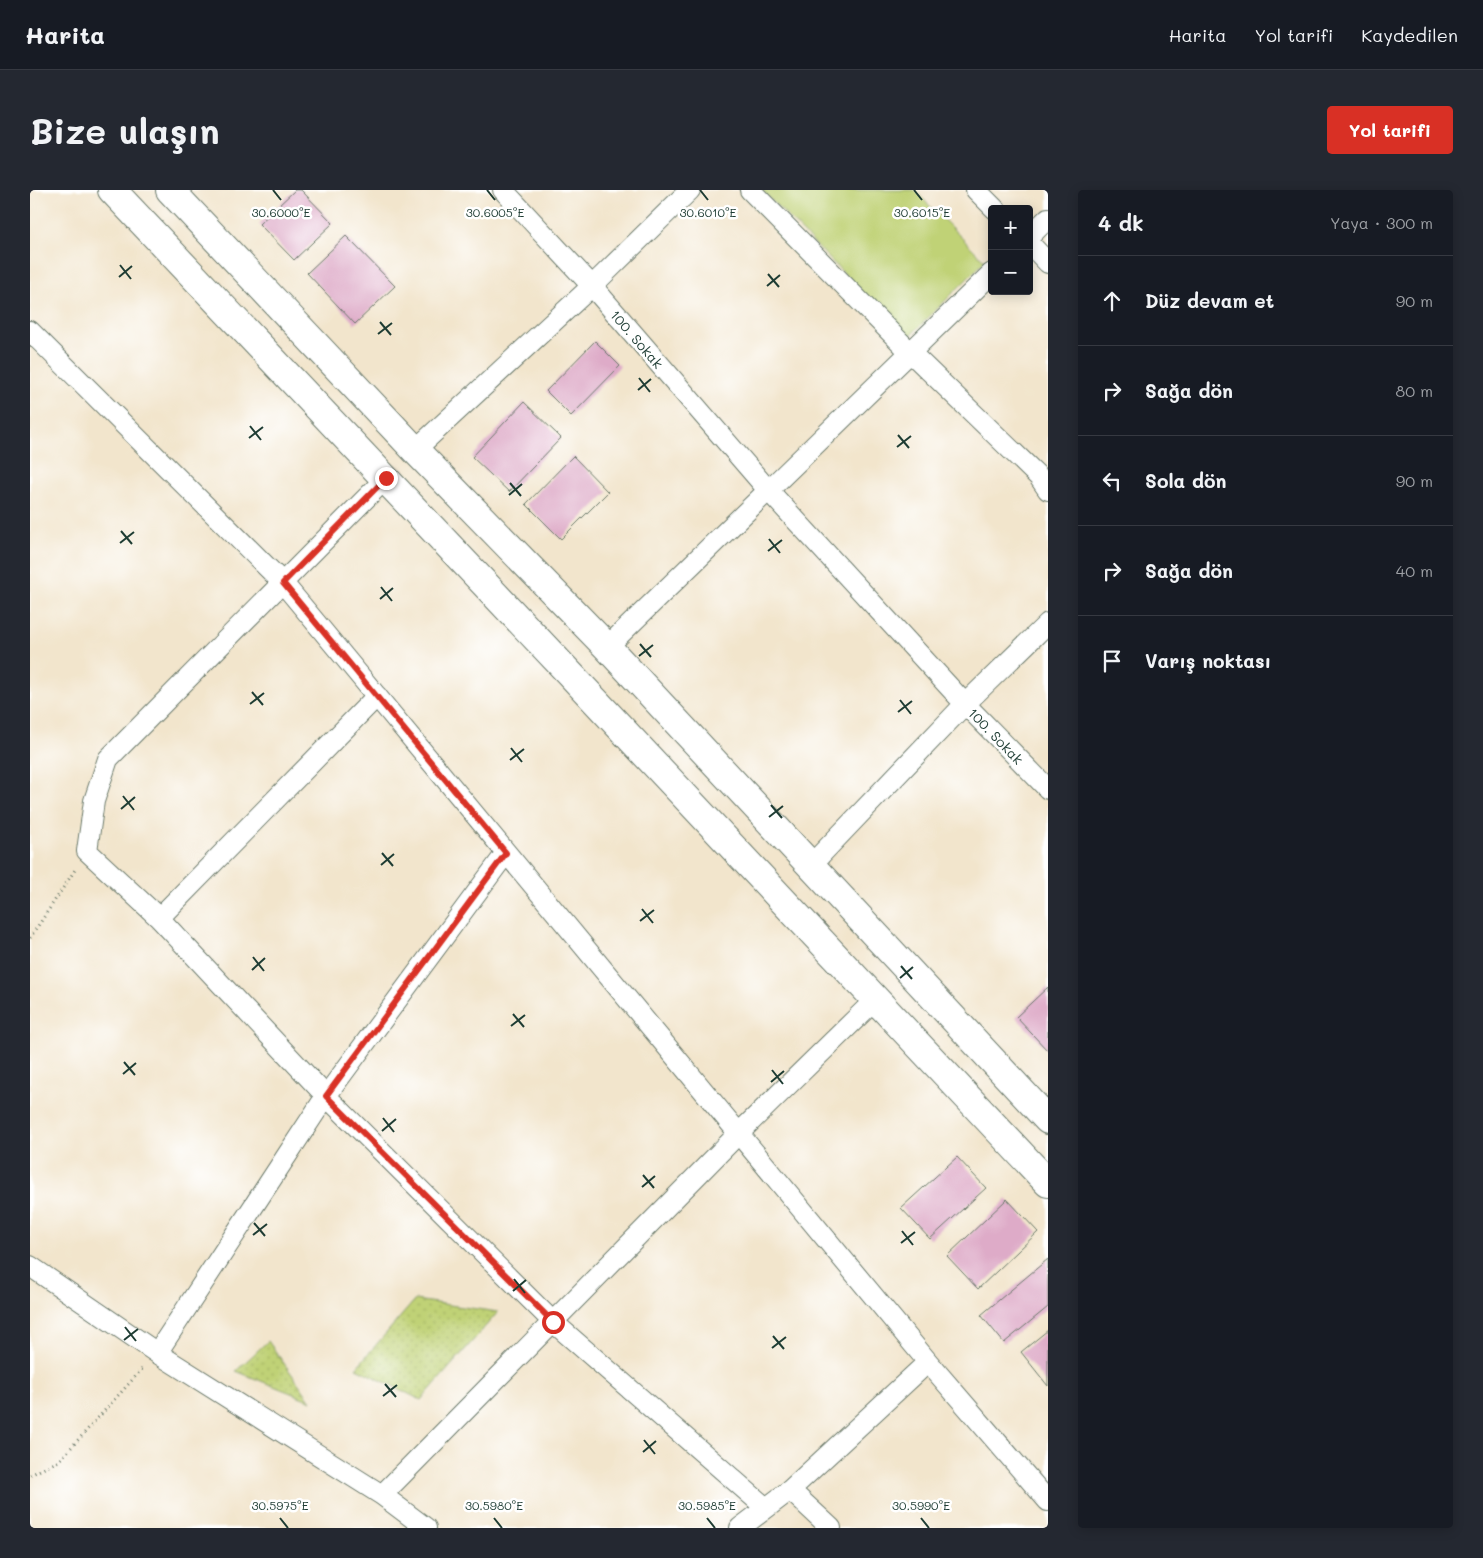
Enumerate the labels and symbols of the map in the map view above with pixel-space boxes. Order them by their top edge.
text: 30.6000°E [252,204,311,220]
text: 30.6005°E [466,204,524,220]
text: 30.6010°E [680,204,737,220]
text: 30.6015°E [894,204,950,220]
street label: 100. Sokak [606,306,668,372]
route end [375,467,398,490]
street label: 100. Sokak [964,704,1028,768]
route start [542,1311,565,1334]
text: 30.5975°E [251,1497,309,1513]
text: 30.5980°E [465,1497,523,1513]
text: 30.5985°E [678,1497,736,1513]
text: 30.5990°E [892,1497,950,1513]

